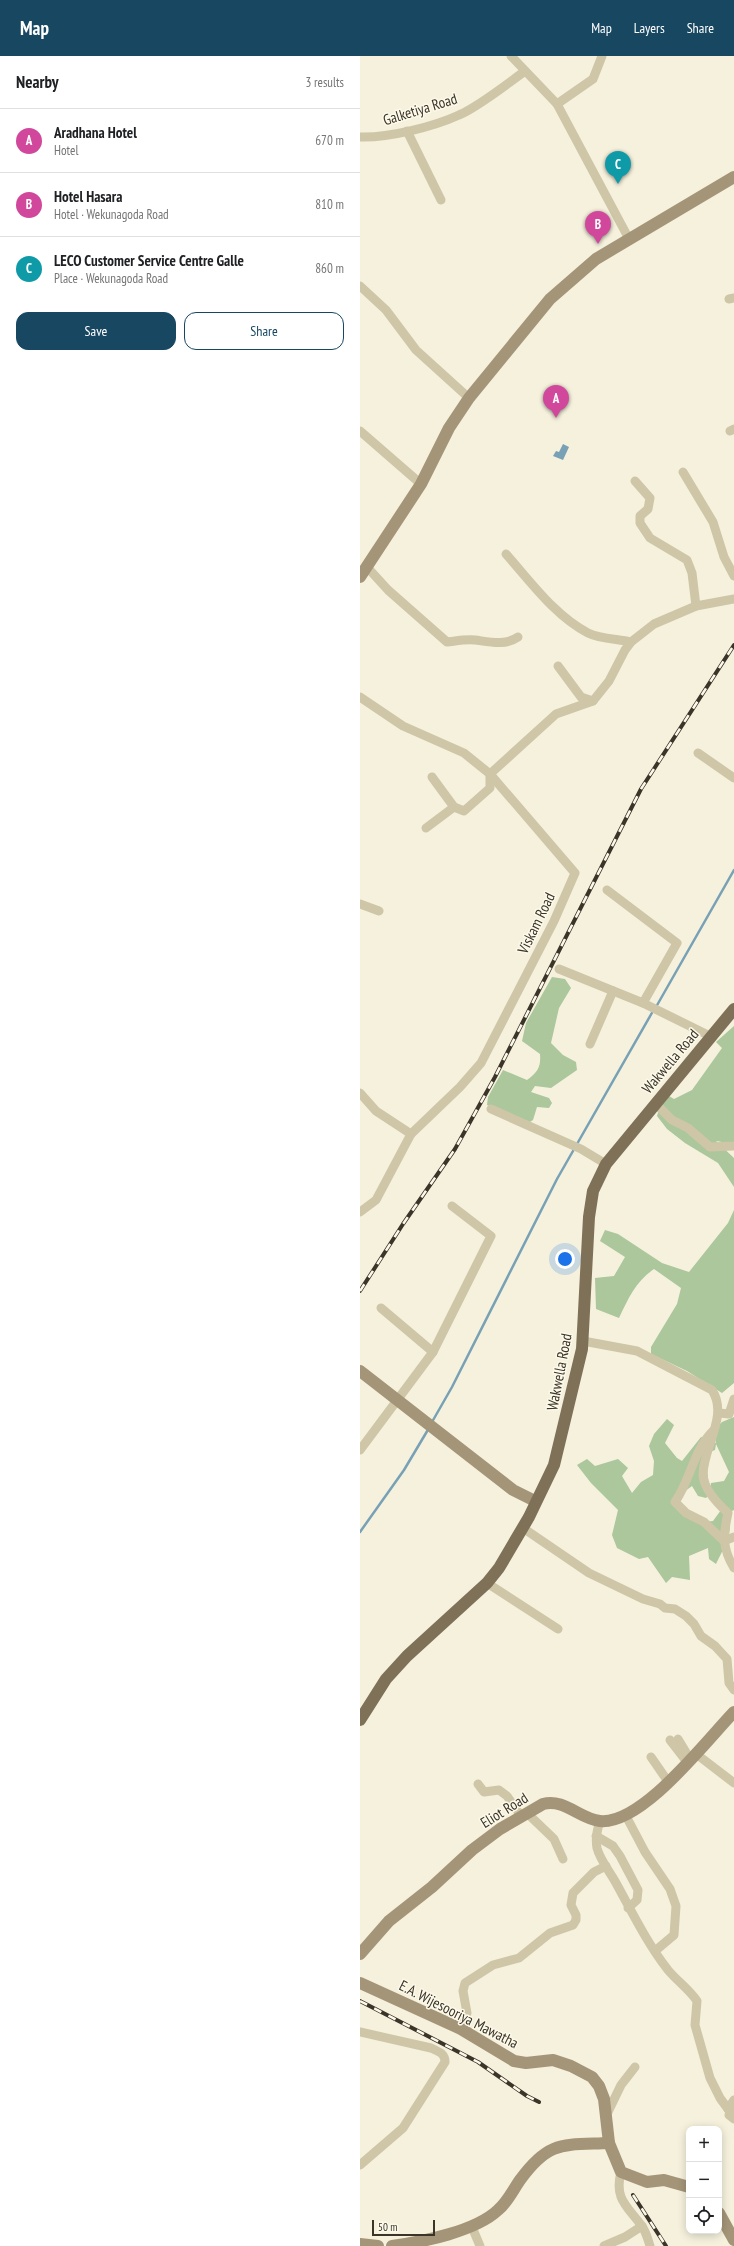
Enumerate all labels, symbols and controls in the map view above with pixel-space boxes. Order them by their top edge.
text: Map [20,16,49,40]
text: Map [591,19,612,37]
text: Layers [634,19,665,37]
text: Share [687,19,714,37]
text: Nearby [16,71,59,93]
text: 3 results [305,74,344,91]
street label: Galketiya Road [381,89,459,129]
text: Aradhana Hotel [54,123,137,142]
text: A [26,132,32,149]
text: 670 m [315,132,344,149]
text: Hotel [54,142,78,159]
pin: C [605,151,631,184]
text: Hotel Hasara [54,187,122,206]
text: B [26,196,32,213]
text: 810 m [315,196,344,213]
text: Hotel · Wekunagoda Road [54,206,169,223]
pin: B [585,211,611,244]
text: LECO Customer Service Centre Galle [54,251,244,270]
text: C [26,260,32,277]
text: 860 m [315,260,344,277]
text: Place · Wekunagoda Road [54,270,168,287]
button: Save [16,312,176,350]
button: Share [184,312,344,350]
pin: A [543,385,569,418]
street label: Viskam Road [513,889,559,958]
street label: Wakwella Road [638,1025,702,1097]
your location [555,1249,575,1269]
street label: Wakwella Road [542,1332,576,1412]
street label: Eliot Road [477,1788,531,1832]
street label: E.A. Wijesooriya Mawatha [396,1976,522,2052]
map controls [686,2126,722,2234]
button: + [686,2126,722,2162]
button: − [686,2162,722,2198]
button: locate [686,2198,722,2234]
scale bar [372,2218,435,2237]
text: 50 m [378,2220,397,2234]

